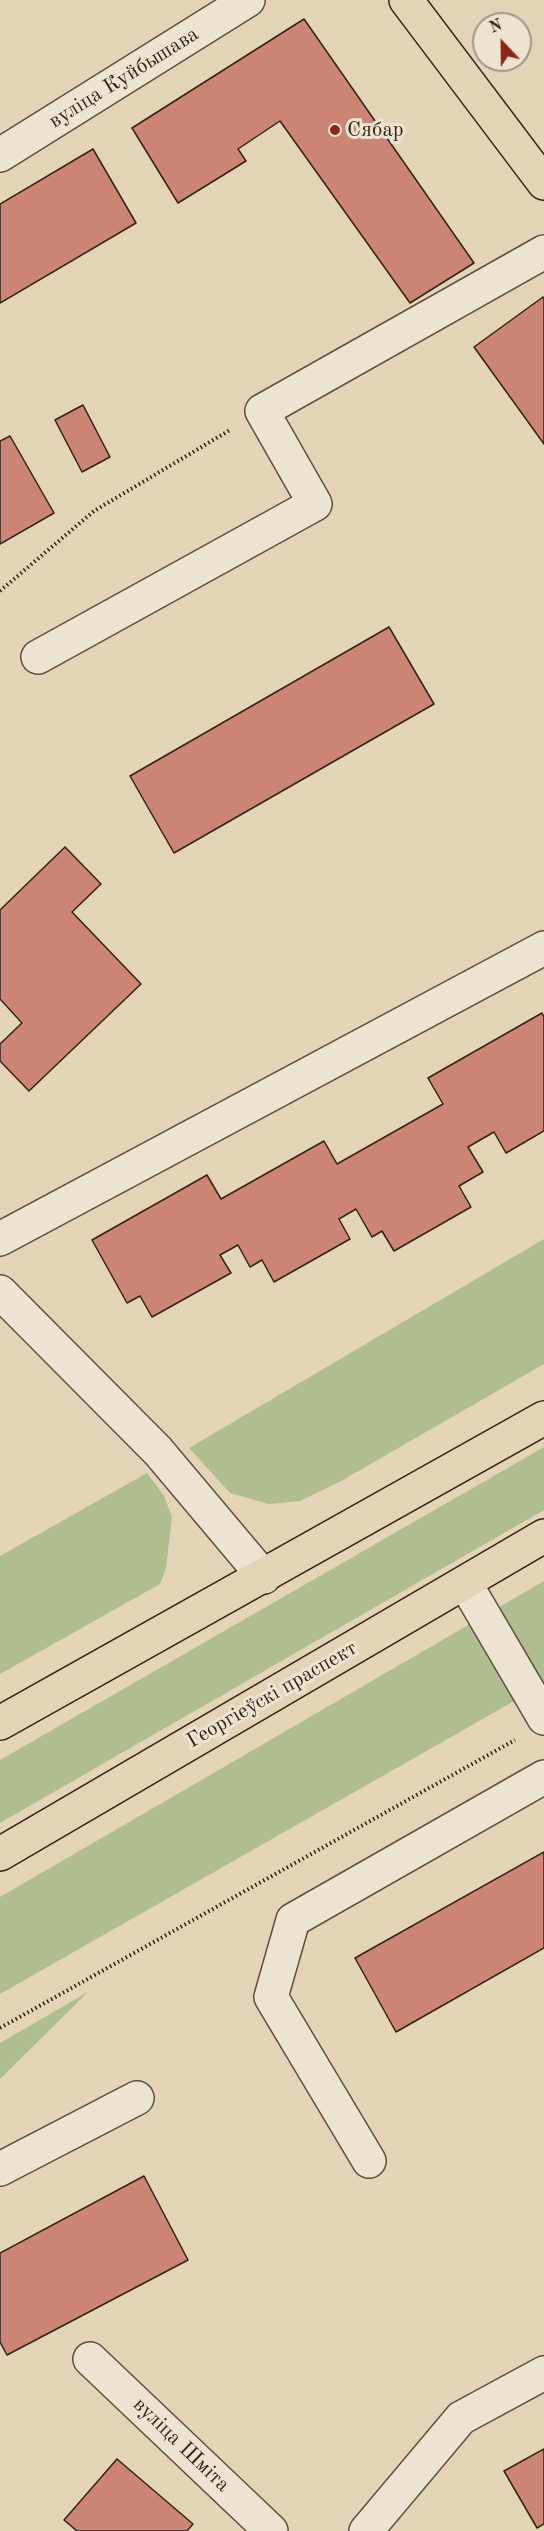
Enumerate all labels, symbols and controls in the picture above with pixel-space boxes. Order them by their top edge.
north arrow [472,12,532,72]
text: N [487,17,505,37]
street label: вуліца Куйбышава [44,22,204,134]
place label: Сябар [347,117,404,143]
marker: Сябар [328,123,342,137]
street label: Георгіеўскі праспект [182,1636,362,1754]
street label: вуліца Шміта [127,2392,235,2498]

